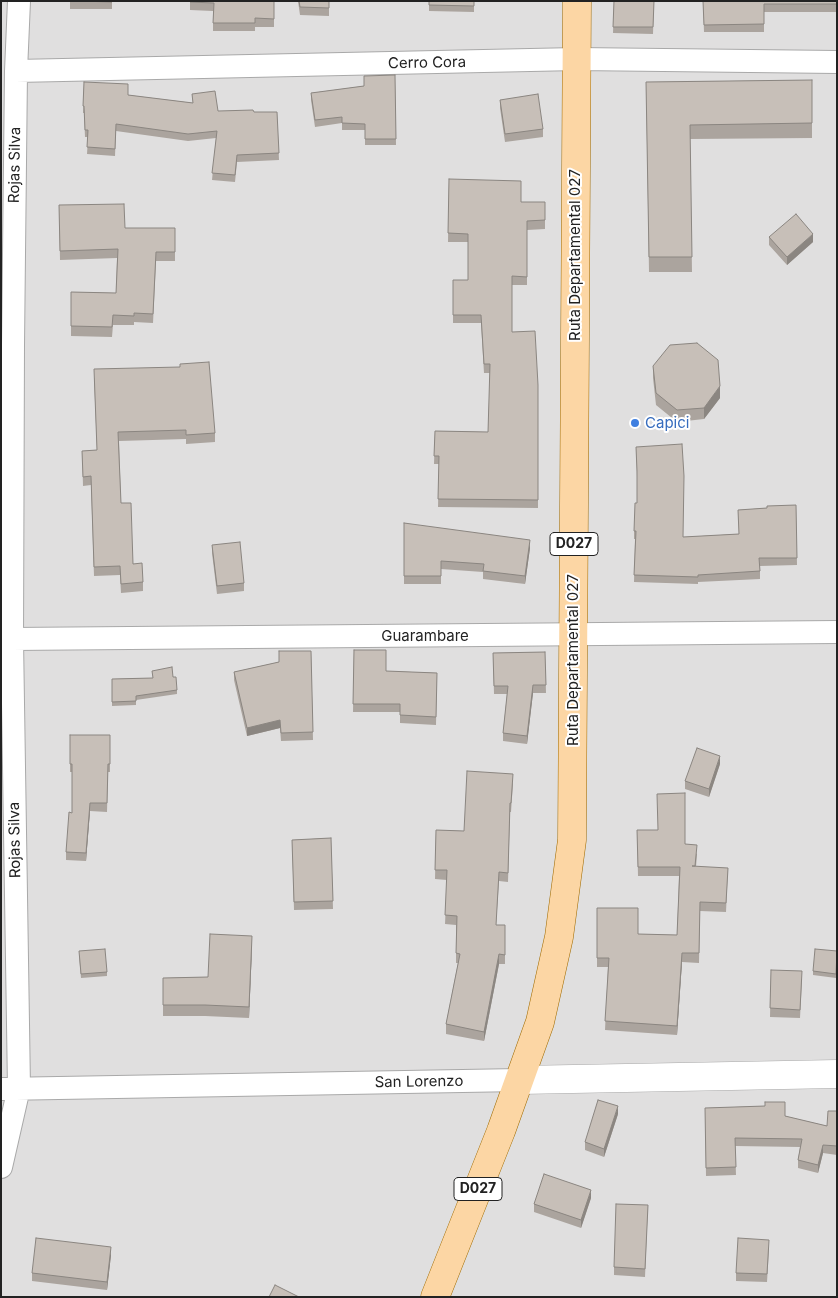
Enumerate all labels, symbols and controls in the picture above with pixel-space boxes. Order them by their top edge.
street label: Cerro Cora [388,53,466,73]
street label: Rojas Silva [5,127,25,203]
street label: Ruta Departamental 027 [566,169,584,341]
place label: Capici [645,414,689,432]
marker: Capici [629,417,641,429]
road number: D027 [550,532,598,556]
street label: Ruta Departamental 027 [564,574,582,746]
street label: Guarambare [381,627,469,645]
street label: Rojas Silva [5,802,25,878]
street label: San Lorenzo [375,1072,463,1092]
road number: D027 [454,1178,502,1200]

